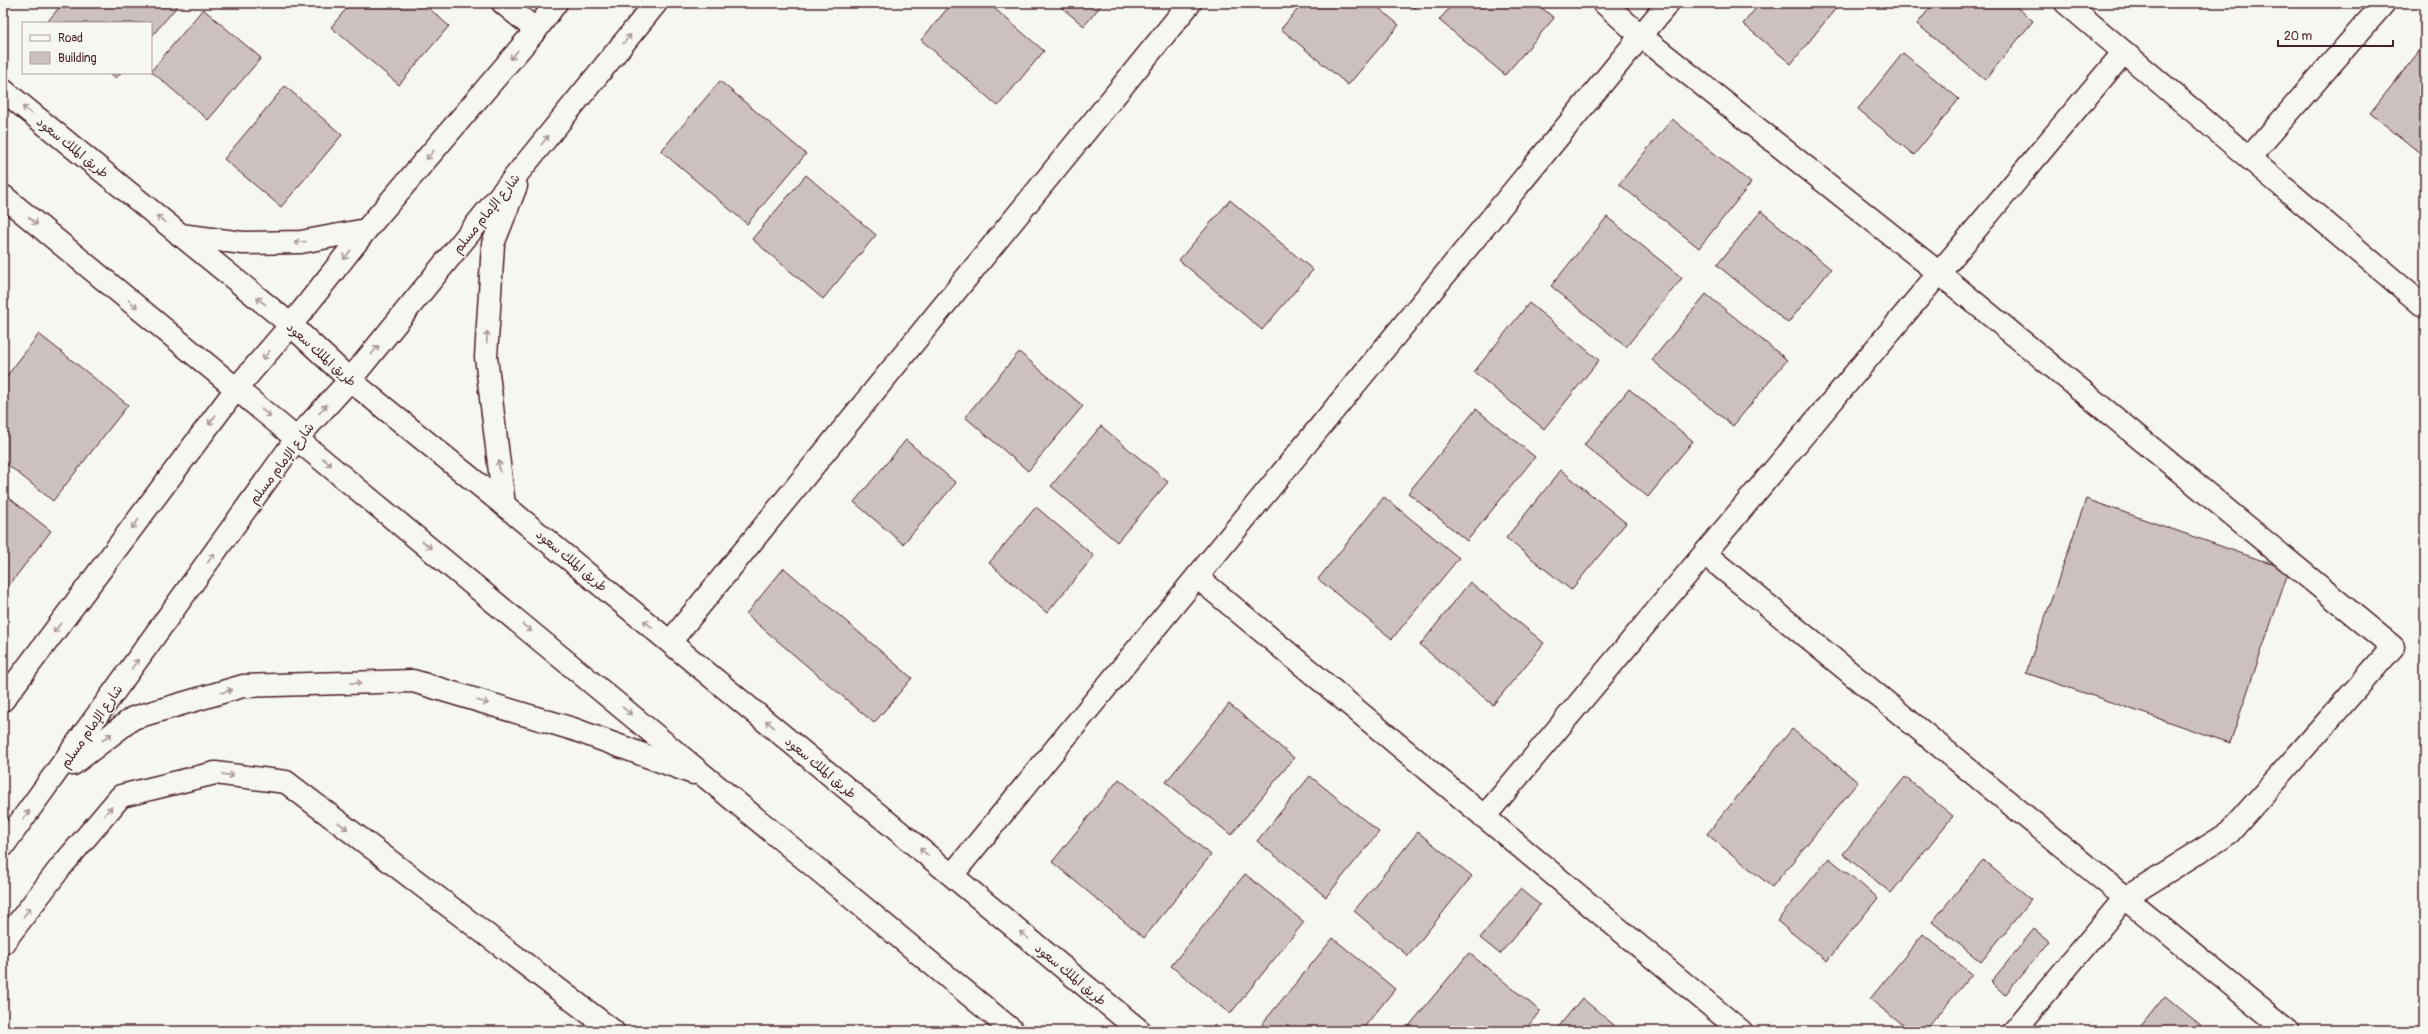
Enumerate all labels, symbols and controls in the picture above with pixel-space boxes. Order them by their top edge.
legend [22,22,152,74]
scale bar [2278,22,2393,48]
text: 20 m [2284,29,2313,44]
text: Road [58,31,83,46]
one-way arrow [622,34,631,45]
one-way arrow [510,50,519,61]
text: Building [58,51,97,66]
one-way arrow [22,106,33,114]
street label: طريق الملك سعود [33,114,112,182]
one-way arrow [540,135,549,146]
one-way arrow [426,149,435,160]
street label: شارع الإمام مسلم [450,171,525,258]
one-way arrow [155,214,166,223]
one-way arrow [28,216,38,225]
one-way arrow [294,238,307,245]
one-way arrow [343,249,351,260]
one-way arrow [256,296,267,305]
one-way arrow [128,299,139,308]
street label: طريق الملك سعود [283,319,360,390]
one-way arrow [483,331,491,344]
one-way arrow [370,344,379,355]
one-way arrow [261,349,270,360]
one-way arrow [318,404,328,414]
one-way arrow [261,409,272,417]
one-way arrow [208,414,217,425]
street label: شارع الإمام مسلم [246,420,319,509]
one-way arrow [321,458,332,467]
one-way arrow [495,460,503,473]
one-way arrow [130,518,139,529]
street label: طريق الملك سعود [532,526,610,595]
one-way arrow [421,541,432,550]
one-way arrow [207,553,215,564]
one-way arrow [643,619,653,628]
one-way arrow [53,623,61,634]
one-way arrow [522,624,532,633]
one-way arrow [131,659,139,670]
one-way arrow [349,679,362,686]
street label: شارع الإمام مسلم [57,682,128,772]
one-way arrow [220,687,233,694]
one-way arrow [476,699,489,706]
one-way arrow [622,707,632,716]
one-way arrow [764,720,775,729]
one-way arrow [102,733,113,742]
street label: طريق الملك سعود [781,733,859,802]
one-way arrow [222,771,235,779]
one-way arrow [104,805,113,816]
one-way arrow [22,810,31,821]
one-way arrow [338,822,349,830]
one-way arrow [918,847,929,856]
one-way arrow [22,906,31,917]
one-way arrow [1019,930,1029,939]
street label: طريق الملك سعود [1031,940,1109,1009]

